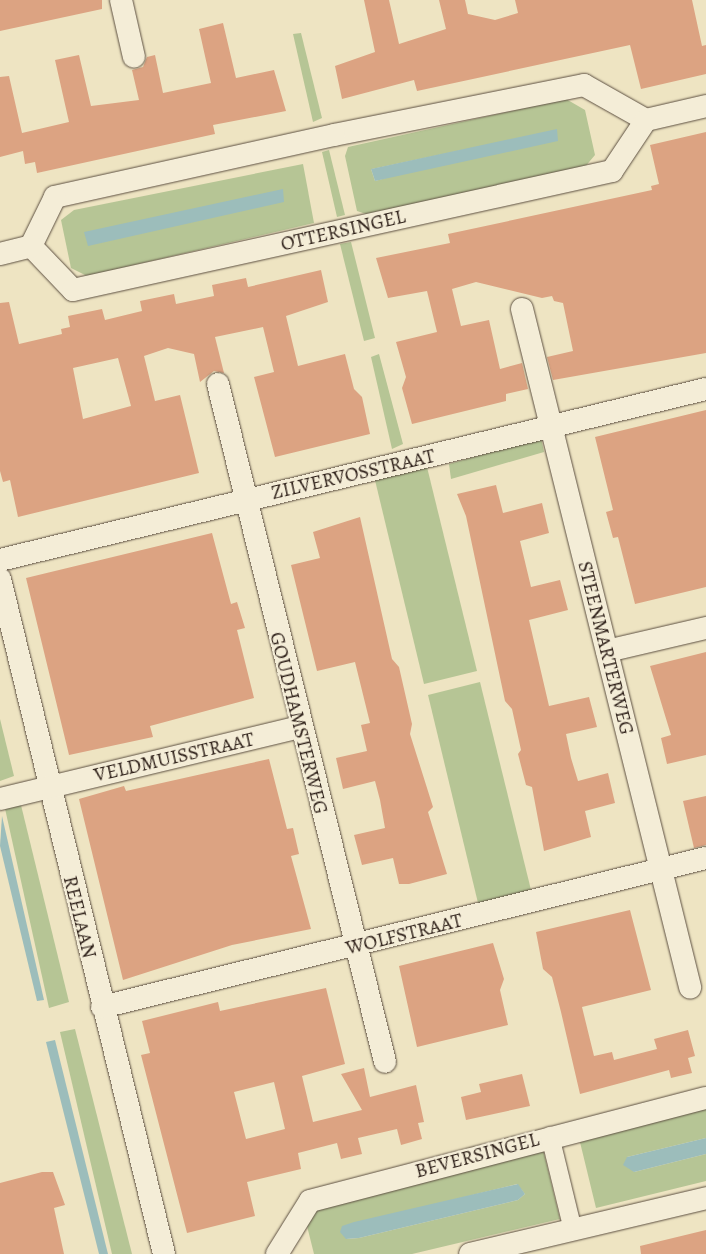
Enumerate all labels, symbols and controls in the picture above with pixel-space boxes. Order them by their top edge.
street label: OTTERSINGEL [278,204,408,256]
street label: ZILVERVOSSTRAAT [269,444,437,504]
street label: STEENMARTERWEG [573,559,639,737]
street label: GOUDHAMSTERWEG [265,630,333,816]
street label: VELDMUISSTRAAT [92,727,256,787]
street label: REELAAN [58,873,102,961]
street label: WOLFSTRAAT [343,908,465,960]
street label: BEVERSINGEL [412,1127,542,1183]

